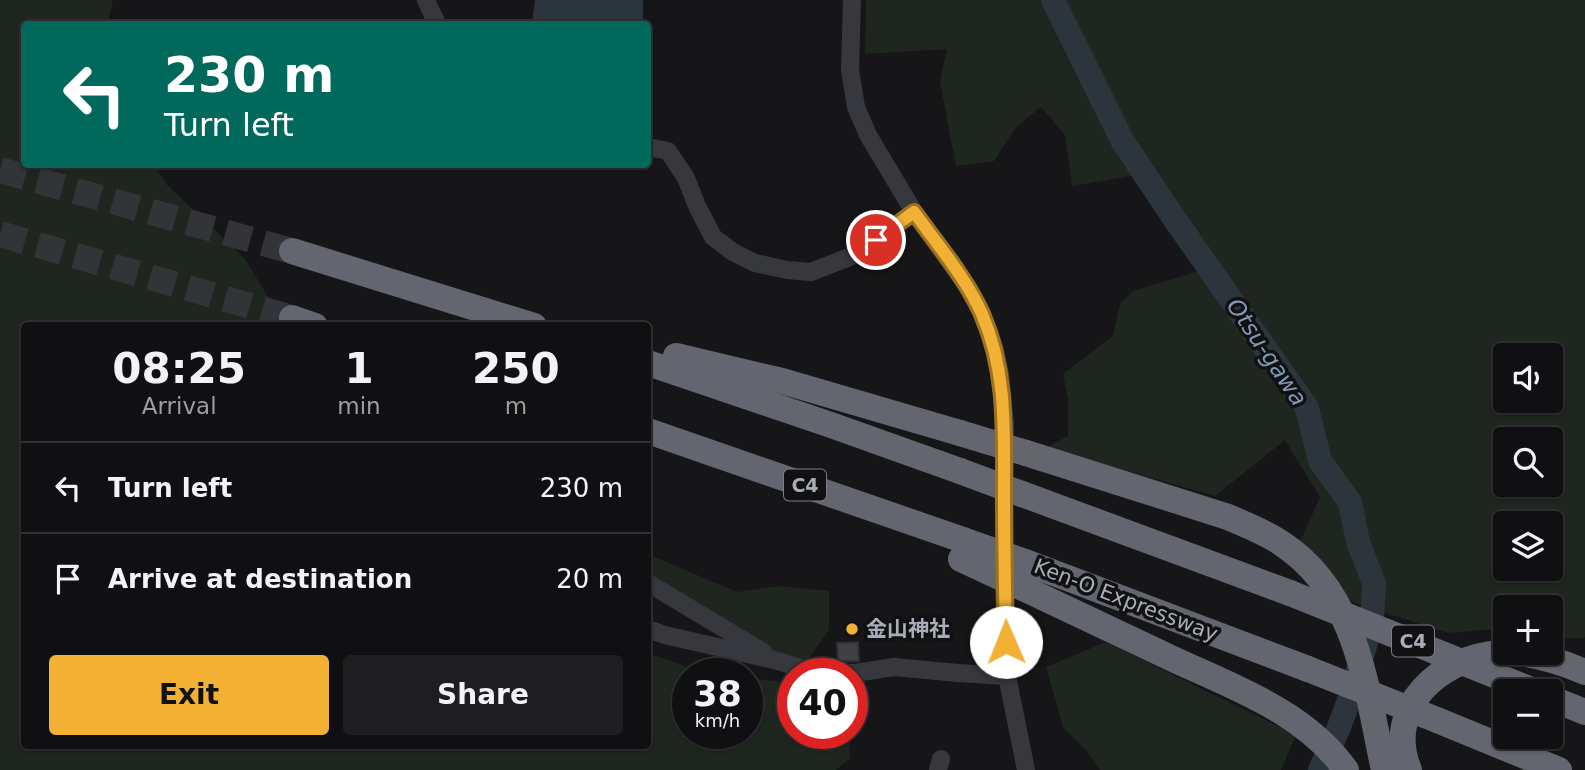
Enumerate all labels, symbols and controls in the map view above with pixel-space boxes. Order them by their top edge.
text: 230 m [164,47,334,104]
icon: left [49,49,140,140]
text: Turn left [164,106,294,144]
pin [846,210,906,270]
icon: arrive [857,221,895,259]
water label: Otsu-gawa [1222,293,1312,411]
map controls [1493,343,1563,749]
button: sound [1493,343,1563,413]
text: 08:25 [112,344,246,393]
text: 1 [344,344,374,393]
text: 250 [472,344,560,393]
text: Arrival [142,393,217,419]
text: min [337,393,381,419]
text: m [505,393,527,419]
button: search [1493,427,1563,497]
icon: left [49,469,87,507]
road number: C4 [784,470,826,500]
text: Turn left [108,473,232,503]
text: 230 m [540,473,623,503]
button: layers [1493,511,1563,581]
street label: Ken-O Expressway [1031,554,1221,646]
icon: arrive [49,560,87,598]
text: Arrive at destination [108,564,412,594]
text: 20 m [556,564,623,594]
button: + [1493,595,1563,665]
position arrow [969,605,1043,679]
place label: 金山神社 [866,617,950,641]
marker: 金山神社 [844,621,860,637]
road number: C4 [1392,626,1434,656]
button: Exit [49,655,329,735]
button: Share [343,655,623,735]
speed limit sign: 40 [777,658,868,749]
text: 38 [693,674,742,714]
button: − [1493,679,1563,749]
text: km/h [695,710,740,731]

